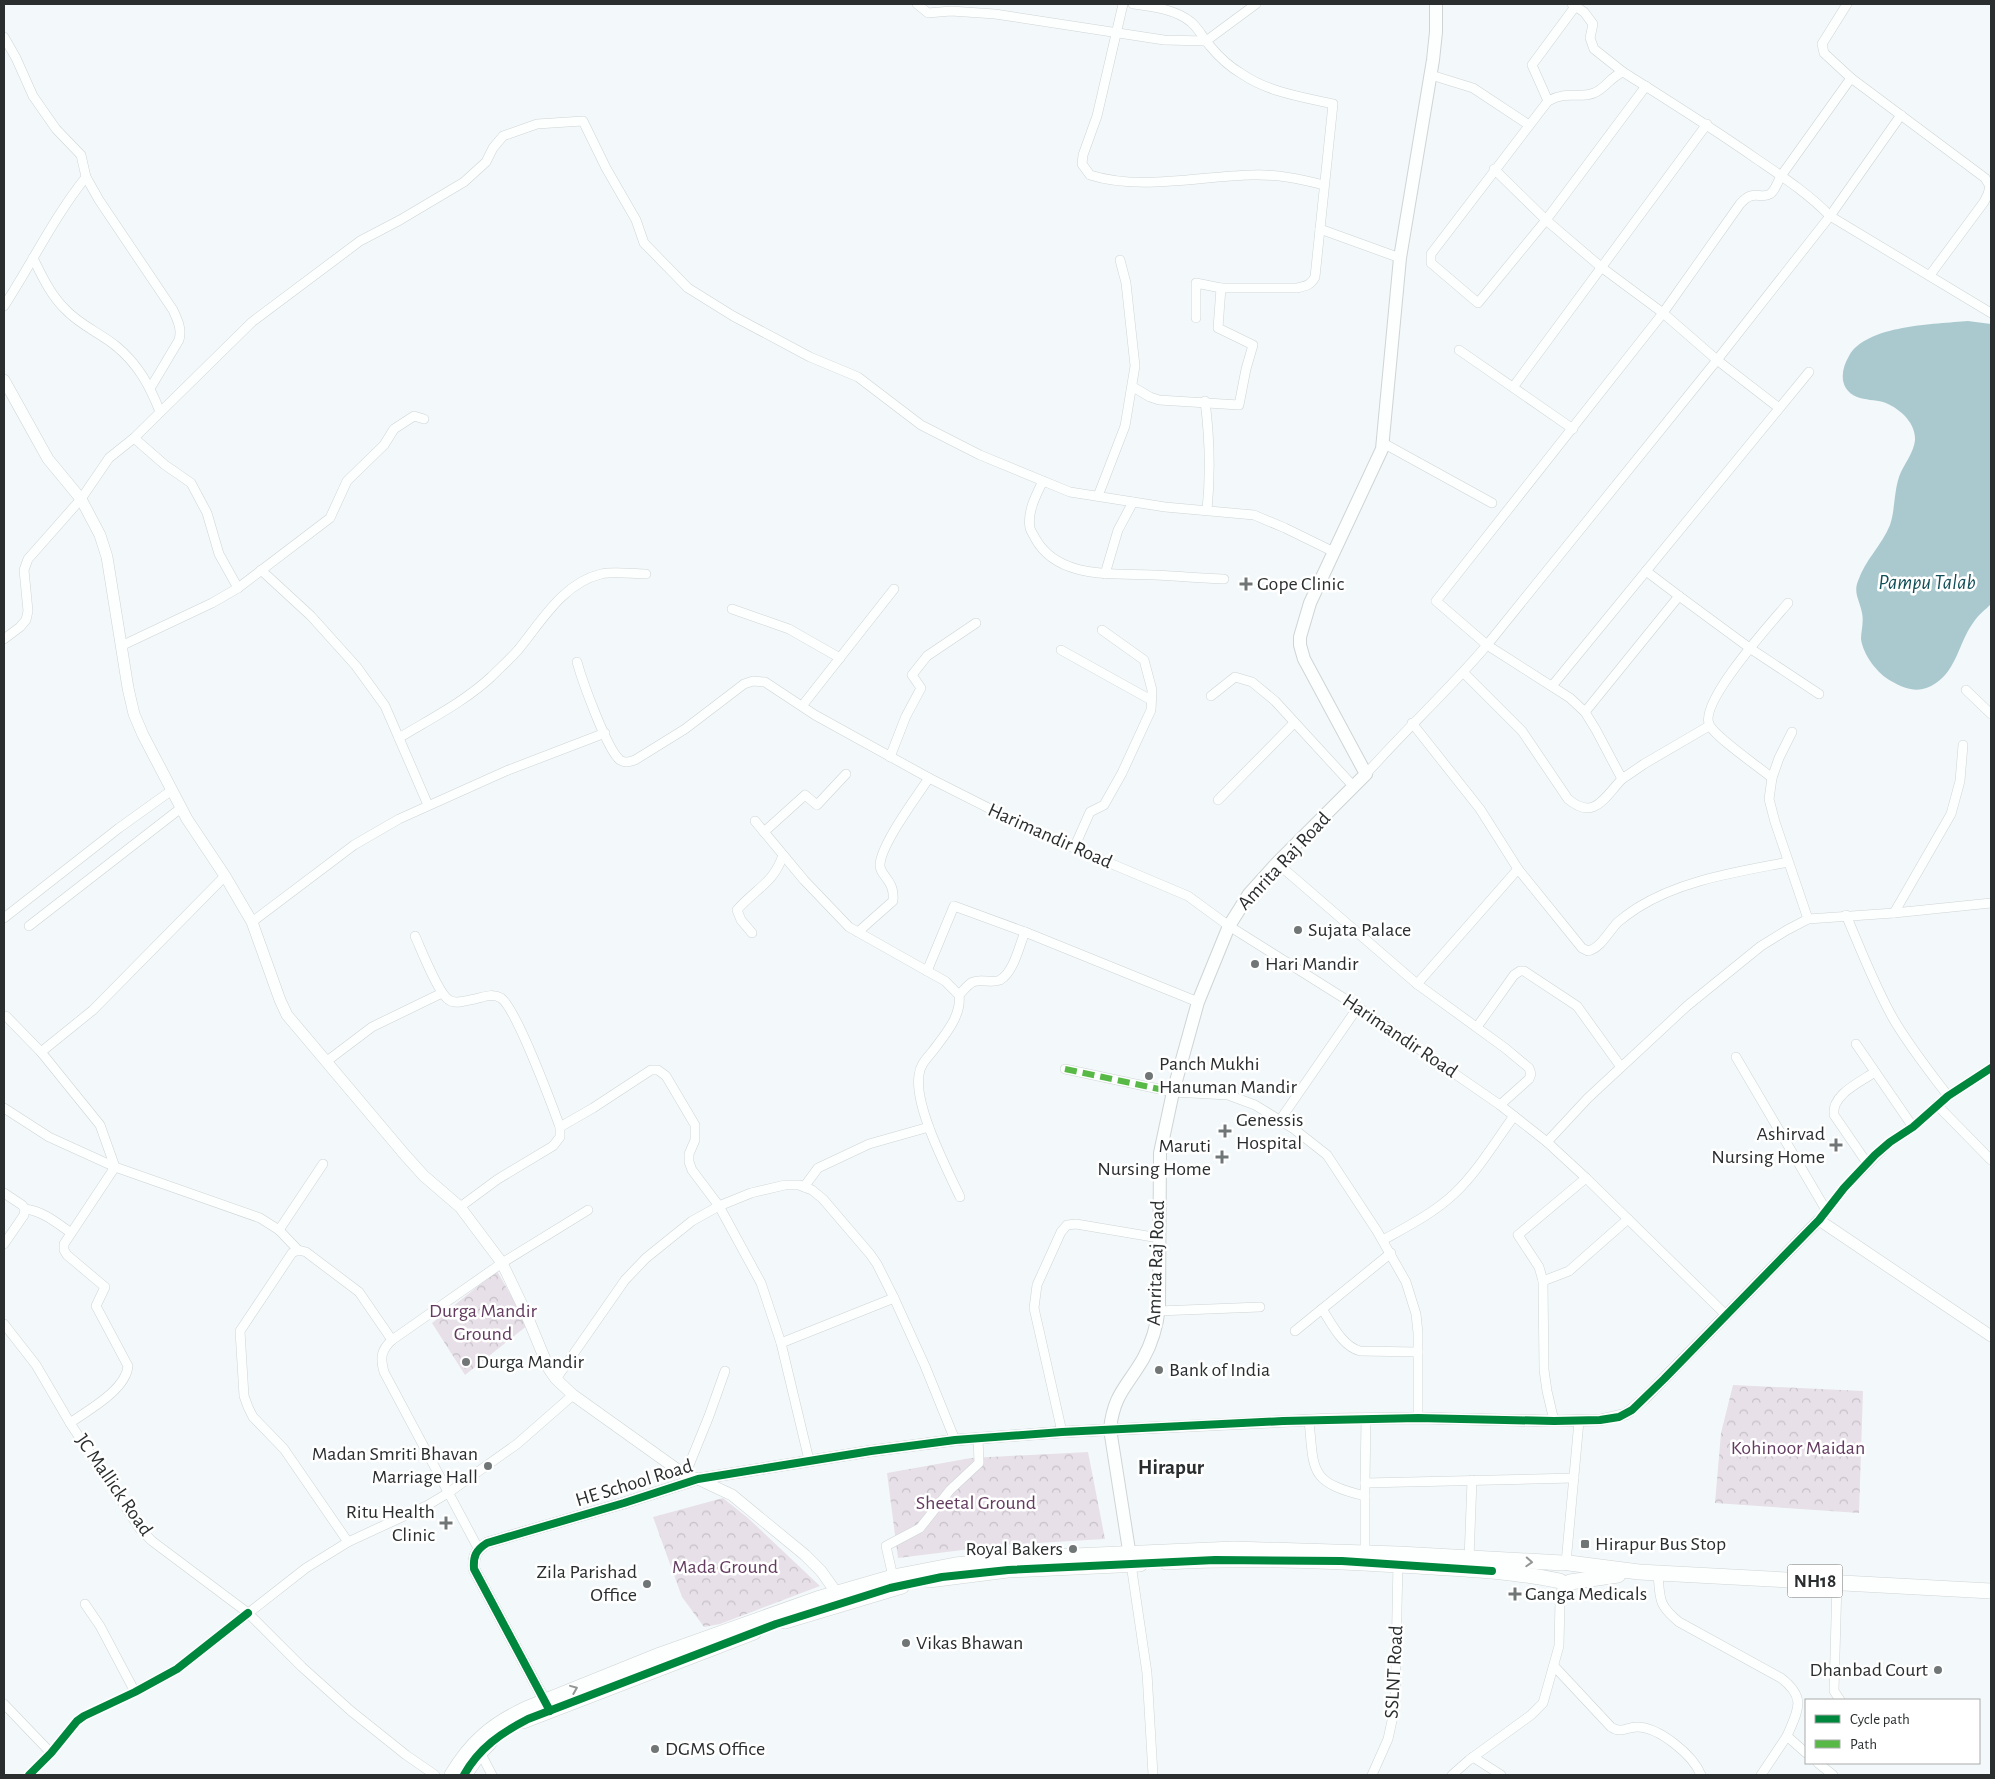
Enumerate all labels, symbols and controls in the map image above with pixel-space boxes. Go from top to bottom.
water label: Pampu Talab [1878,572,1976,594]
place label: Gope Clinic [1257,574,1344,594]
marker: Gope Clinic [1239,577,1253,591]
street label: Harimandir Road [985,800,1115,872]
street label: Amrita Raj Road [1234,808,1334,914]
place label: Sujata Palace [1308,920,1411,940]
marker: Sujata Palace [1292,924,1304,936]
place label: Hari Mandir [1265,954,1359,974]
marker: Hari Mandir [1249,958,1261,970]
street label: Harimandir Road [1339,990,1461,1082]
place label: Panch Mukhi Hanuman Mandir [1159,1054,1297,1097]
marker: Panch Mukhi Hanuman Mandir [1143,1070,1155,1082]
place label: Genessis Hospital [1236,1110,1303,1153]
marker: Genessis Hospital [1218,1124,1232,1138]
place label: Ashirvad Nursing Home [1711,1124,1825,1167]
place label: Maruti Nursing Home [1097,1136,1211,1179]
marker: Ashirvad Nursing Home [1829,1138,1843,1152]
marker: Maruti Nursing Home [1215,1150,1229,1164]
street label: Amrita Raj Road [1144,1200,1168,1326]
park label: Durga Mandir Ground [429,1301,538,1344]
place label: Durga Mandir [476,1352,585,1372]
marker: Durga Mandir [460,1356,472,1368]
place label: Bank of India [1169,1360,1270,1380]
marker: Bank of India [1153,1364,1165,1376]
street label: JC Mallick Road [72,1431,156,1539]
park label: Kohinoor Maidan [1731,1438,1865,1458]
place label: Madan Smriti Bhavan Marriage Hall [312,1444,478,1487]
street label: HE School Road [573,1456,695,1510]
district label: Hirapur [1138,1457,1205,1478]
marker: Madan Smriti Bhavan Marriage Hall [482,1460,494,1472]
park label: Sheetal Ground [916,1493,1036,1513]
place label: Ritu Health Clinic [346,1502,435,1545]
marker: Ritu Health Clinic [439,1516,453,1530]
place label: Hirapur Bus Stop [1595,1534,1726,1554]
marker: Hirapur Bus Stop [1579,1538,1591,1550]
place label: Royal Bakers [966,1539,1063,1559]
marker: Royal Bakers [1067,1543,1079,1555]
one-way arrow [1525,1556,1533,1567]
park label: Mada Ground [672,1557,778,1577]
place label: Zila Parishad Office [537,1562,637,1605]
road number: NH18 [1788,1564,1842,1598]
marker: Zila Parishad Office [641,1578,653,1590]
place label: Ganga Medicals [1525,1584,1647,1604]
marker: Ganga Medicals [1509,1588,1521,1600]
street label: SSLNT Road [1382,1625,1406,1719]
place label: Vikas Bhawan [916,1633,1023,1653]
marker: Vikas Bhawan [900,1637,912,1649]
place label: Dhanbad Court [1810,1660,1929,1680]
marker: Dhanbad Court [1932,1664,1944,1676]
one-way arrow [569,1685,578,1696]
legend [1805,1699,1980,1764]
text: Cycle path [1850,1712,1910,1727]
text: Path [1850,1737,1877,1752]
place label: DGMS Office [665,1739,765,1759]
marker: DGMS Office [649,1743,661,1755]

